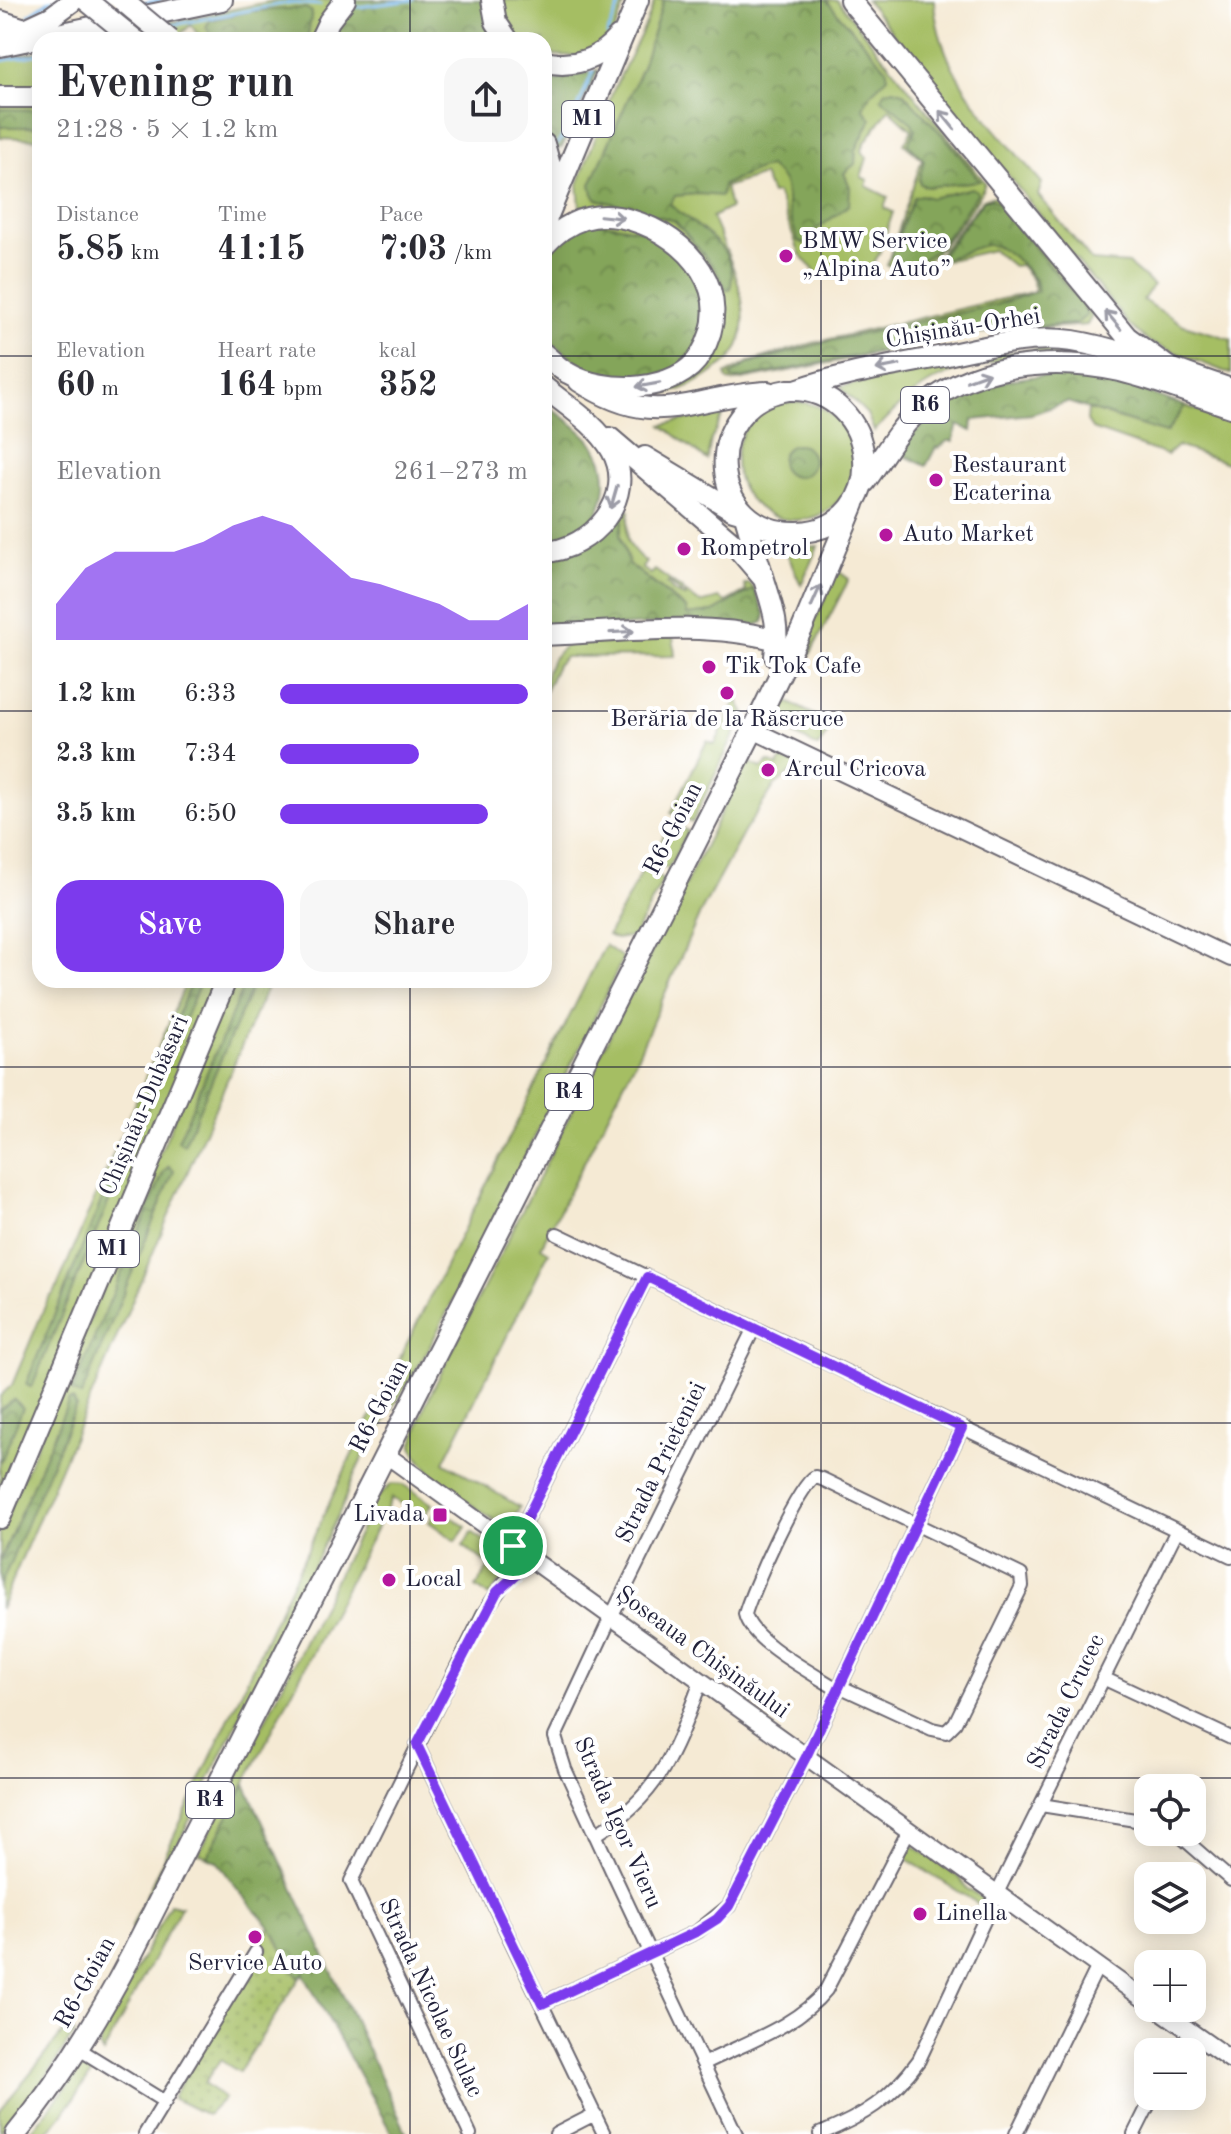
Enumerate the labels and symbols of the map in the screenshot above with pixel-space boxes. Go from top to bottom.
road number: M1 [562,101,614,137]
one-way arrow [938,110,956,130]
one-way arrow [598,210,625,225]
place label: BMW Service „Alpina Auto” [802,230,951,282]
marker: BMW Service „Alpina Auto” [777,247,795,265]
street label: Chișinău-Orhei [884,305,1042,353]
one-way arrow [1104,310,1122,331]
one-way arrow [875,361,901,376]
one-way arrow [965,368,990,383]
one-way arrow [635,378,661,393]
road number: R6 [901,387,949,423]
place label: Restaurant Ecaterina [952,454,1067,506]
marker: Restaurant Ecaterina [927,471,945,489]
one-way arrow [606,483,621,509]
place label: Auto Market [902,523,1034,547]
marker: Auto Market [877,526,895,544]
place label: Rompetrol [700,537,808,561]
marker: Rompetrol [675,540,693,558]
one-way arrow [810,584,825,608]
one-way arrow [608,624,635,639]
place label: Tik Tok Cafe [725,655,861,679]
marker: Tik Tok Cafe [700,658,718,676]
marker: Berăria de la Răscruce [718,684,736,702]
place label: Berăria de la Răscruce [610,708,844,732]
place label: Arcul Cricova [784,758,926,782]
marker: Arcul Cricova [759,761,777,779]
street label: R6-Goian [641,779,708,879]
street label: Chișinău-Dubăsari [96,1012,194,1200]
road number: R4 [545,1074,593,1110]
road number: M1 [87,1231,139,1267]
street label: R6-Goian [347,1357,414,1457]
street label: Strada Prieteniei [613,1379,711,1547]
place label: Livada [353,1503,424,1527]
marker: Livada [431,1506,449,1524]
pin [479,1512,547,1580]
place label: Local [405,1568,462,1592]
marker: Local [380,1571,398,1589]
street label: Șoseaua Chișinăului [611,1582,793,1724]
street label: Strada Crucec [1024,1631,1110,1773]
street label: Strada Igor Vieru [568,1734,666,1912]
road number: R4 [186,1782,234,1818]
street label: Strada Nicolae Sulac [373,1895,487,2101]
place label: Linella [936,1902,1008,1926]
marker: Linella [911,1905,929,1923]
marker: Service Auto [246,1928,264,1946]
street label: R6-Goian [51,1933,121,2033]
place label: Service Auto [188,1952,322,1976]

